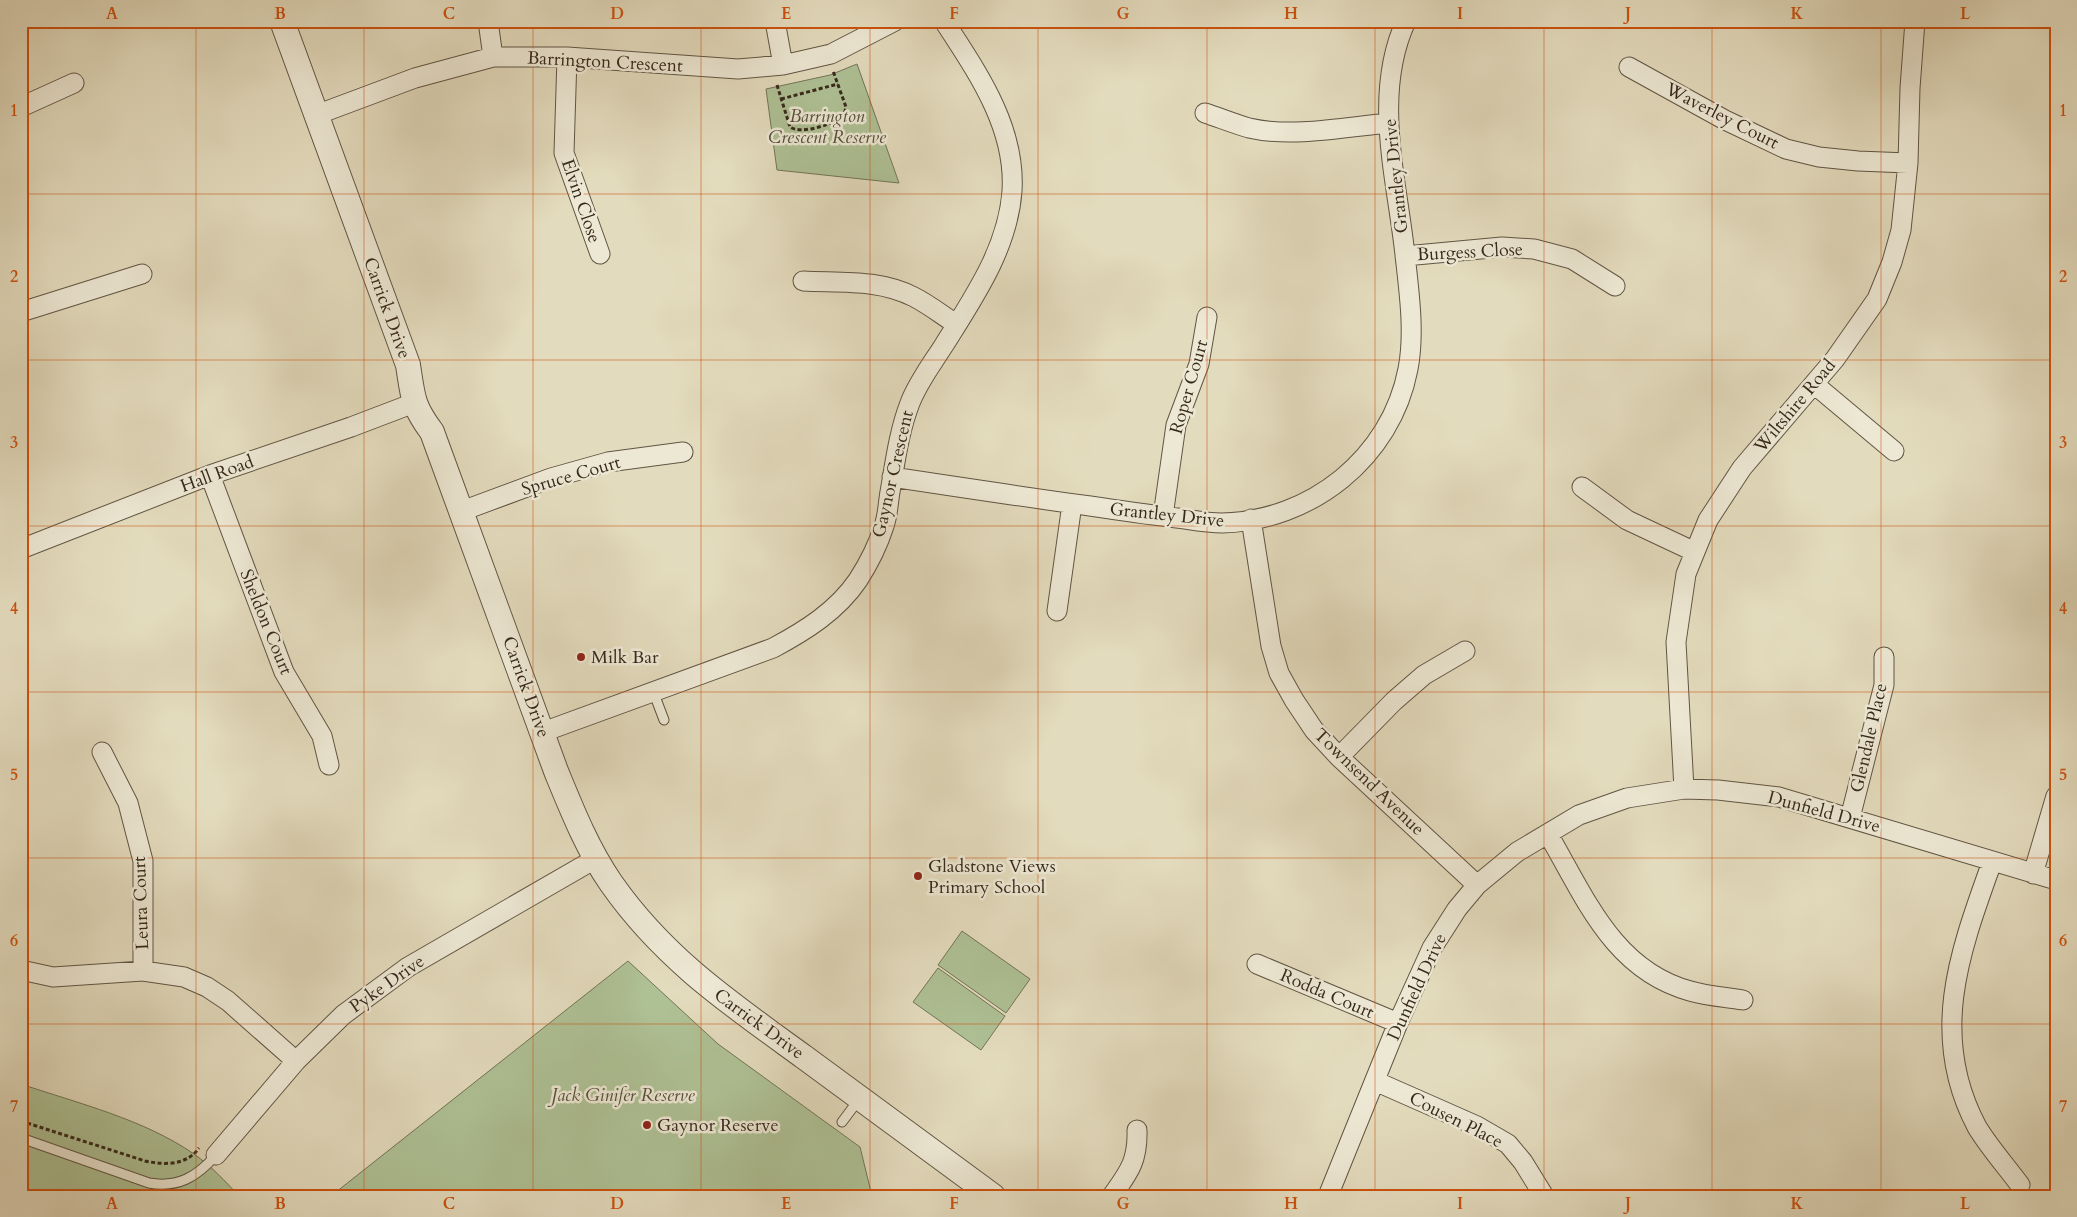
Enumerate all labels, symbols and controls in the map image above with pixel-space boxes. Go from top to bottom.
text: A [106,3,118,25]
text: B [274,3,286,25]
text: C [443,3,455,25]
text: D [610,3,624,25]
text: E [781,3,791,25]
text: F [949,3,959,25]
text: G [1116,3,1130,25]
text: H [1284,3,1298,25]
text: I [1457,3,1463,25]
text: J [1623,3,1631,25]
text: K [1791,3,1804,25]
text: L [1960,3,1971,25]
street label: Barrington Crescent [527,45,684,79]
street label: Waverley Court [1660,76,1783,155]
text: 1 [10,100,18,122]
text: 1 [2059,100,2067,122]
park label: Barrington Crescent Reserve [768,104,887,150]
street label: Grantley Drive [1378,117,1414,235]
street label: Elvin Close [555,156,607,246]
street label: Burgess Close [1416,237,1524,267]
street label: Carrick Drive [357,254,417,362]
text: 2 [10,266,18,288]
text: 2 [2059,266,2067,288]
street label: Roper Court [1164,337,1214,437]
street label: Wiltshire Road [1748,353,1842,459]
street label: Gaynor Crescent [866,408,920,540]
text: 3 [10,432,18,454]
text: 3 [2059,432,2067,454]
street label: Hall Road [177,449,258,499]
street label: Spruce Court [519,450,624,502]
street label: Grantley Drive [1108,497,1226,533]
street label: Sheldon Court [233,566,299,679]
text: 4 [10,598,18,620]
text: 4 [2059,598,2067,620]
street label: Carrick Drive [496,633,556,741]
place label: Milk Bar [591,645,659,670]
marker: Milk Bar [575,651,587,663]
street label: Glendale Place [1844,681,1894,795]
street label: Townsend Avenue [1308,723,1430,841]
text: 5 [10,764,18,786]
text: 5 [2059,764,2067,786]
street label: Dunfield Drive [1765,785,1883,839]
place label: Gladstone Views Primary School [928,854,1056,900]
street label: Leura Court [127,855,155,950]
marker: Gladstone Views Primary School [912,870,924,882]
street label: Dunfield Drive [1381,929,1453,1045]
text: 6 [10,930,18,952]
text: 6 [2059,930,2067,952]
street label: Pyke Drive [344,949,430,1019]
street label: Rodda Court [1276,963,1378,1025]
street label: Carrick Drive [709,983,809,1065]
park label: Jack Ginifer Reserve [547,1083,696,1108]
street label: Cousen Place [1405,1086,1507,1154]
text: 7 [10,1096,18,1118]
text: 7 [2059,1096,2067,1118]
place label: Gaynor Reserve [657,1113,779,1138]
marker: Gaynor Reserve [641,1119,653,1131]
text: A [106,1193,118,1215]
text: B [274,1193,286,1215]
text: C [443,1193,455,1215]
text: D [610,1193,624,1215]
text: E [781,1193,791,1215]
text: F [949,1193,959,1215]
text: G [1116,1193,1130,1215]
text: H [1284,1193,1298,1215]
text: I [1457,1193,1463,1215]
text: J [1623,1193,1631,1215]
text: K [1791,1193,1804,1215]
text: L [1960,1193,1971,1215]

